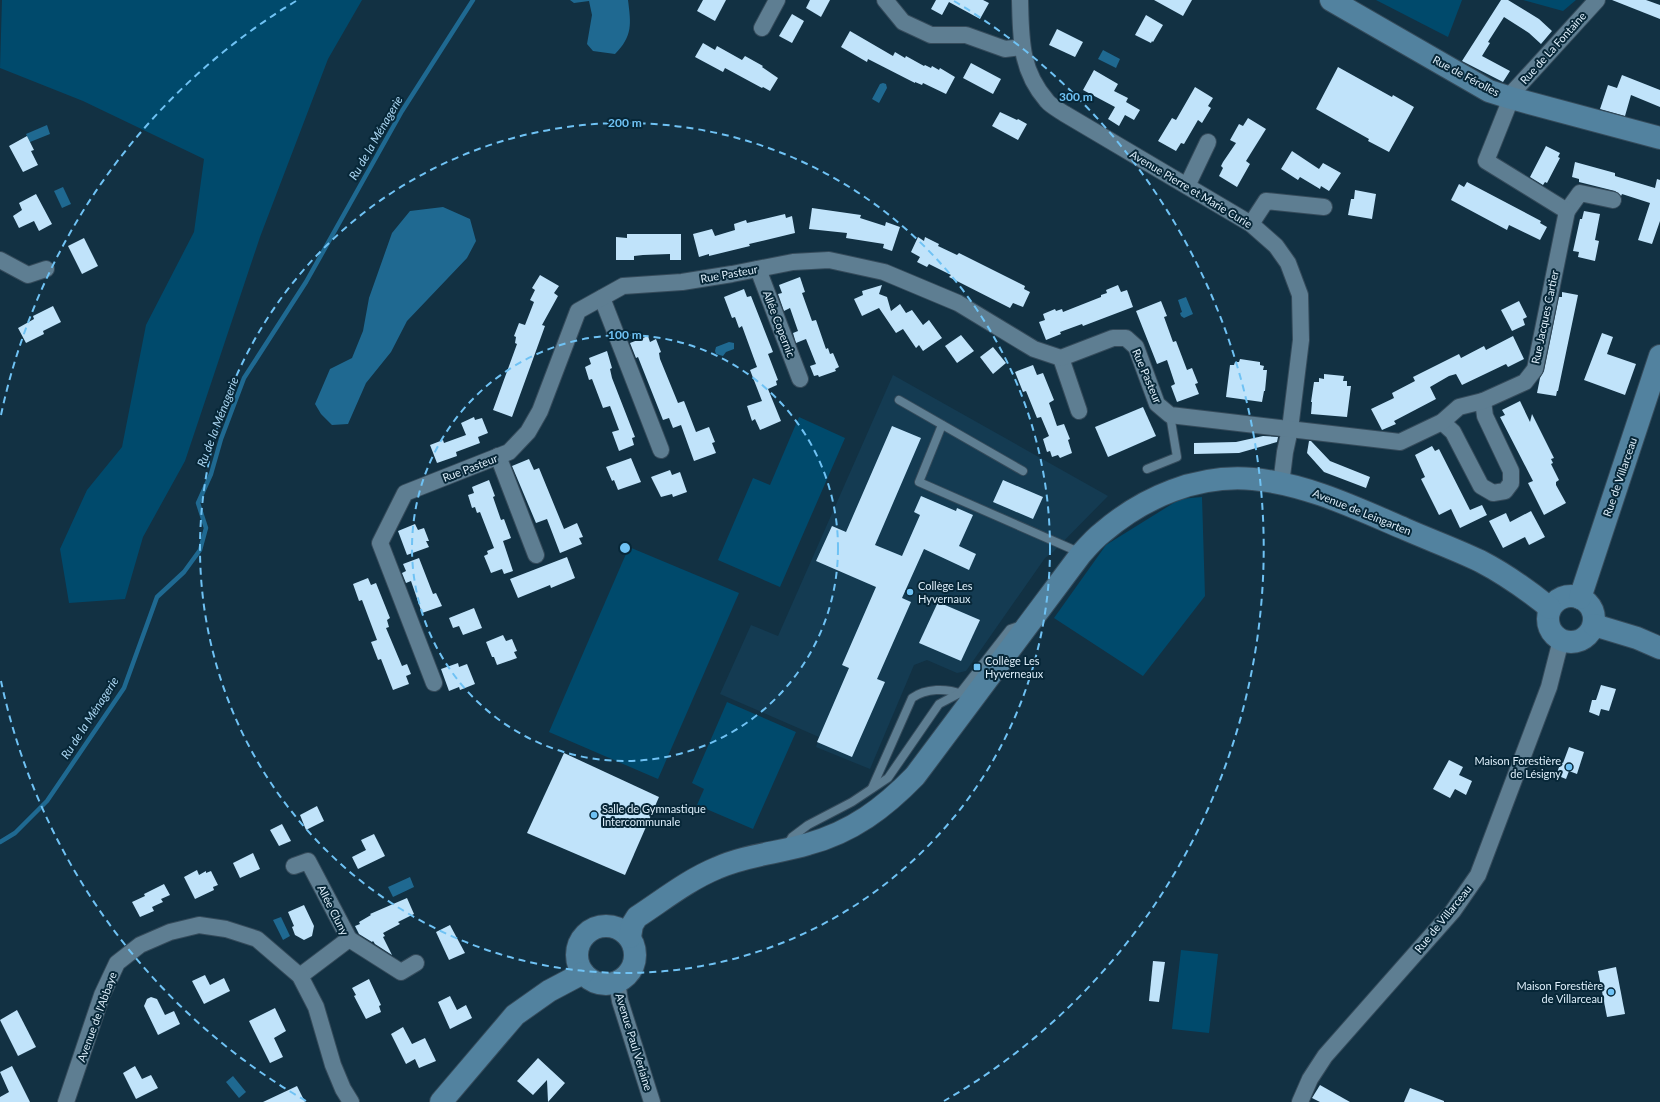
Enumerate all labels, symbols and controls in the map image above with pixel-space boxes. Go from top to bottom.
street label: Rue de La Fontaine [1517,9,1588,86]
street label: Rue de Férolles [1431,53,1502,99]
text: 300 m [1059,89,1093,104]
water label: Ru de la Ménagerie [345,93,406,183]
text: 200 m [608,115,642,130]
street label: Avenue Pierre et Marie Curie [1128,147,1255,230]
street label: Rue Pasteur [699,262,759,285]
street label: Rue Jacques Cartier [1528,269,1561,365]
street label: Allée Copernic [761,289,798,359]
text: 100 m [608,327,642,342]
street label: Rue Pasteur [1130,347,1165,405]
water label: Ru de la Ménagerie [194,375,242,469]
street label: Rue de Villarceau [1600,436,1639,518]
street label: Rue Pasteur [440,451,499,484]
street label: Avenue de Leingarten [1311,486,1413,537]
centre of rings [618,541,632,555]
place label: Collège Les Hyvernaux [918,579,973,605]
marker: Collège Les Hyvernaux [905,587,915,597]
place label: Collège Les Hyverneaux [985,654,1044,680]
marker: Collège Les Hyverneaux [972,662,982,672]
water label: Ru de la Ménagerie [57,674,122,762]
place label: Maison Forestière de Lésigny [1474,754,1561,780]
marker: Maison Forestière de Lésigny [1564,762,1574,772]
place label: Salle de Gymnastique Intercommunale [602,802,706,828]
marker: Salle de Gymnastique Intercommunale [589,810,599,820]
street label: Allée Cluny [315,882,352,937]
street label: Rue de Villarceau [1411,882,1474,955]
street label: Avenue de l'Abbaye [74,970,119,1064]
place label: Maison Forestière de Villarceau [1516,979,1603,1005]
marker: Maison Forestière de Villarceau [1606,987,1616,997]
street label: Avenue Paul Verlaine [613,991,656,1092]

